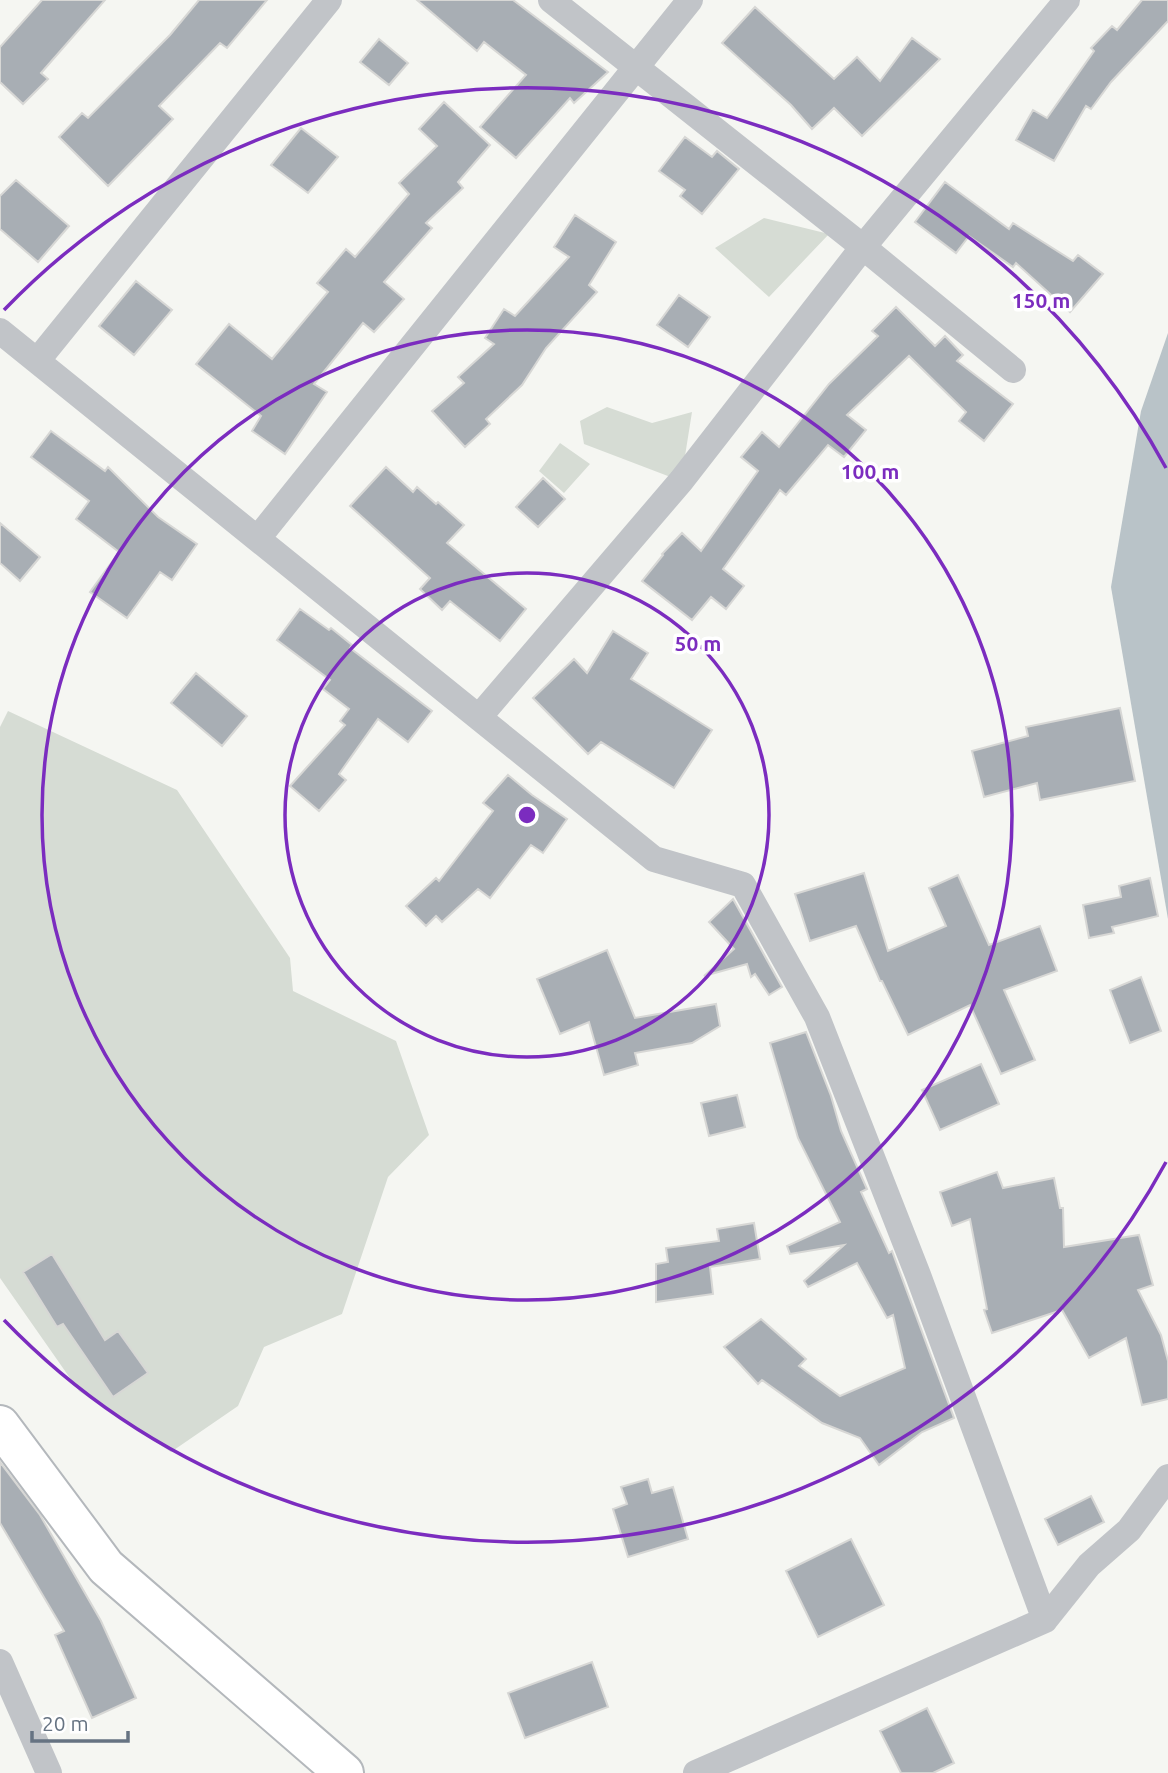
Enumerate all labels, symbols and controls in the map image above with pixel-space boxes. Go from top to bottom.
text: 150 m [1012,288,1070,312]
text: 100 m [841,459,899,483]
text: 50 m [675,631,721,655]
centre of rings [515,803,539,827]
scale bar [32,1700,128,1744]
text: 20 m [42,1711,89,1735]

